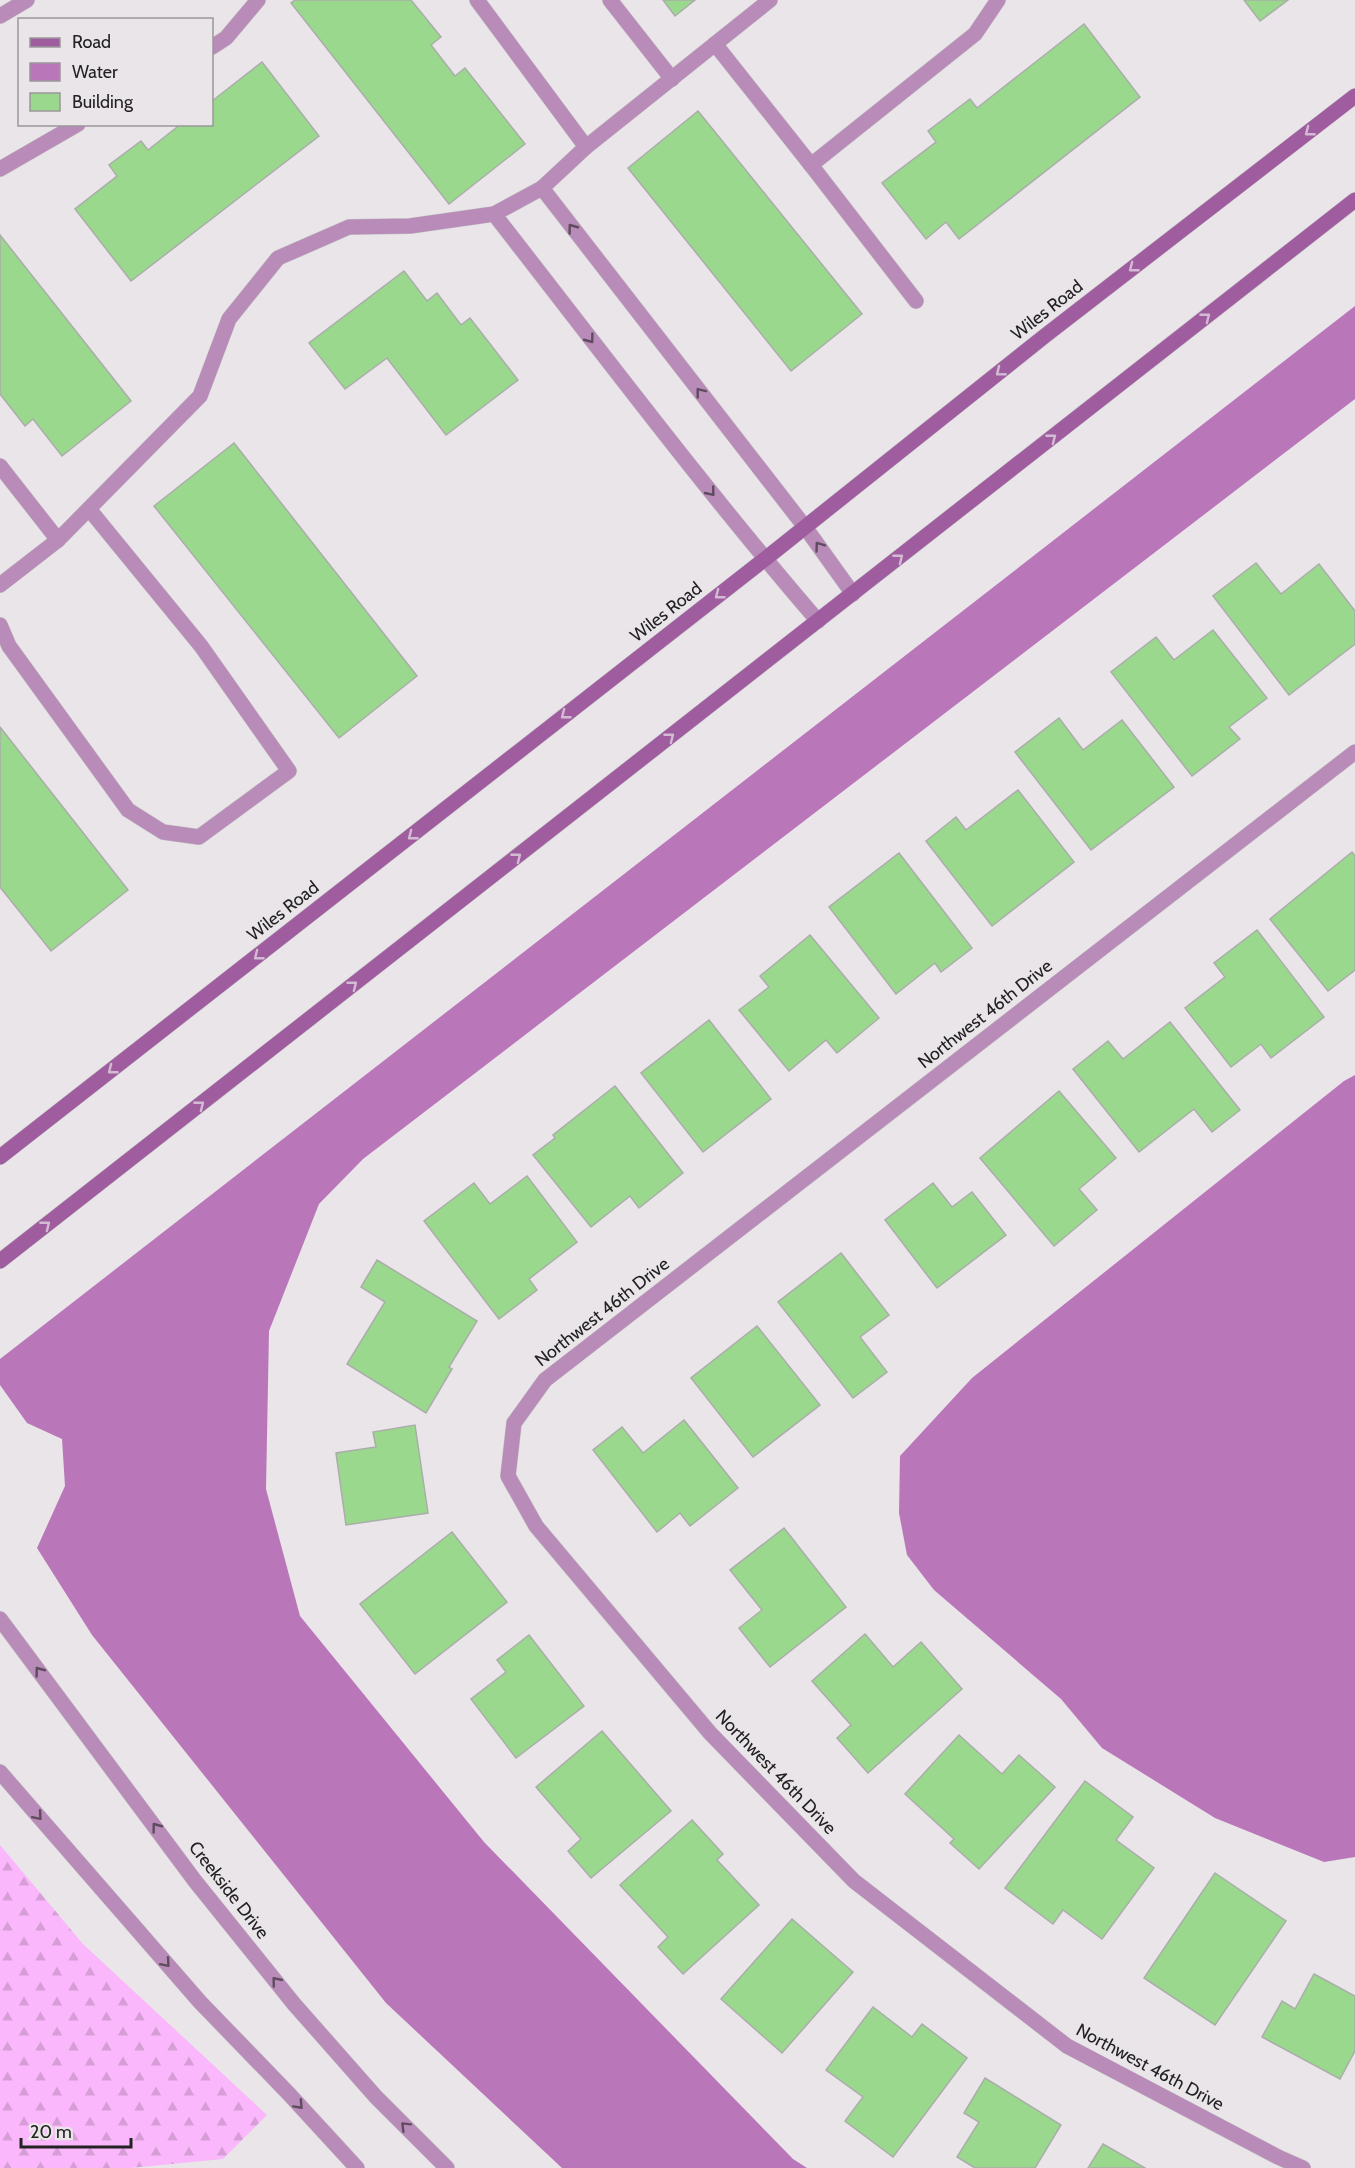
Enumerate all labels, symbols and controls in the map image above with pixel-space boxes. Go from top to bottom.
legend [18,18,213,126]
text: Road [72,31,111,53]
text: Water [72,61,118,83]
text: Building [72,91,134,113]
one-way arrow [1305,124,1316,135]
one-way arrow [568,223,579,234]
one-way arrow [1129,261,1140,272]
street label: Wiles Road [1007,275,1087,345]
one-way arrow [1199,314,1210,325]
one-way arrow [583,332,594,343]
one-way arrow [996,364,1007,375]
one-way arrow [696,388,707,399]
one-way arrow [1046,434,1057,445]
one-way arrow [704,485,715,496]
one-way arrow [815,542,826,553]
one-way arrow [892,554,903,565]
street label: Wiles Road [626,577,706,647]
one-way arrow [714,588,725,599]
one-way arrow [561,708,572,719]
one-way arrow [663,734,674,745]
one-way arrow [407,828,418,839]
one-way arrow [510,854,521,865]
street label: Wiles Road [243,876,323,946]
one-way arrow [254,948,265,959]
street label: Northwest 46th Drive [913,955,1057,1073]
one-way arrow [347,981,358,992]
one-way arrow [107,1063,118,1074]
one-way arrow [193,1101,204,1112]
one-way arrow [39,1221,50,1232]
street label: Northwest 46th Drive [530,1253,674,1371]
one-way arrow [35,1667,46,1678]
street label: Northwest 46th Drive [711,1705,841,1839]
one-way arrow [31,1809,42,1820]
one-way arrow [152,1823,163,1834]
street label: Creekside Drive [184,1837,274,1943]
one-way arrow [159,1956,170,1967]
one-way arrow [272,1977,283,1988]
street label: Northwest 46th Drive [1072,2019,1228,2115]
one-way arrow [292,2098,303,2109]
scale bar [21,2111,130,2149]
text: 20 m [30,2121,72,2143]
one-way arrow [402,2123,413,2134]

